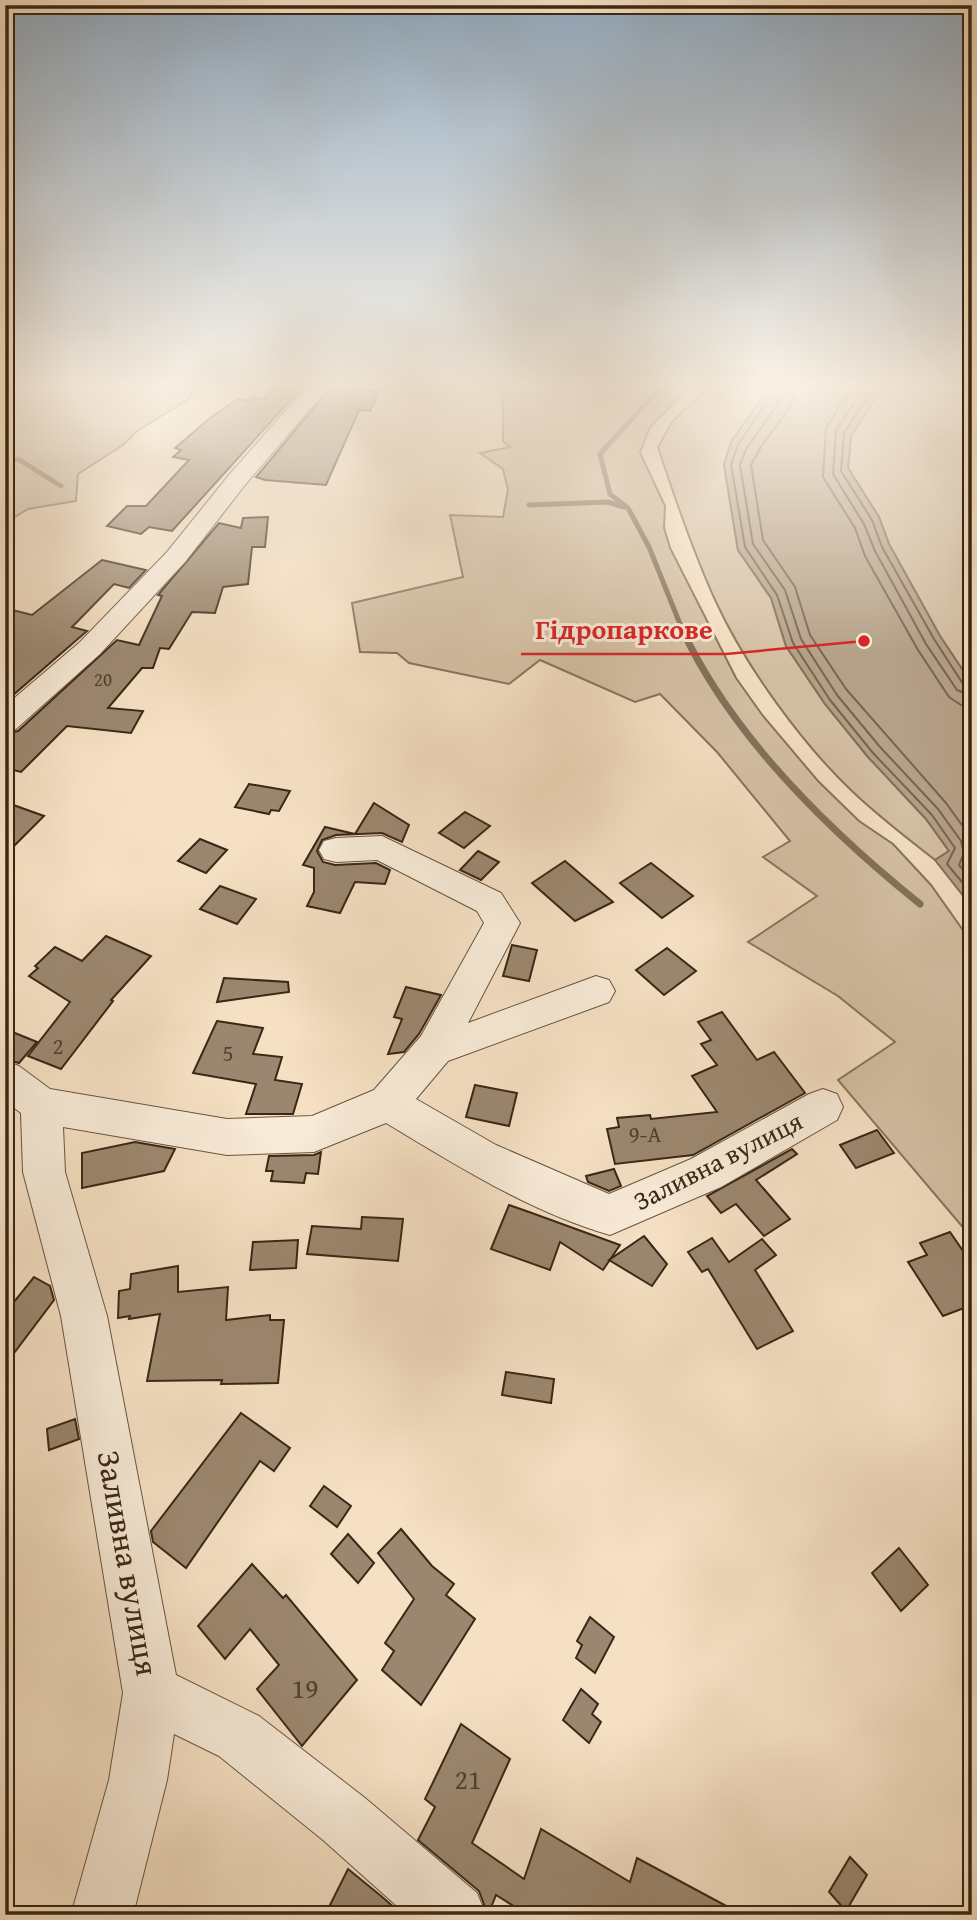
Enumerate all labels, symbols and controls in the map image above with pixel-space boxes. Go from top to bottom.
callout: Гідропаркове [521,605,726,654]
text: Гідропаркове [535,608,713,649]
house number: 20 [94,665,112,693]
house number: 2 [52,1029,64,1062]
house number: 5 [222,1036,234,1069]
street label: Заливна вулиця [626,1101,809,1220]
house number: 9-А [629,1117,662,1150]
street label: Заливна вулиця [86,1447,171,1679]
house number: 19 [292,1667,318,1708]
house number: 21 [455,1758,481,1799]

